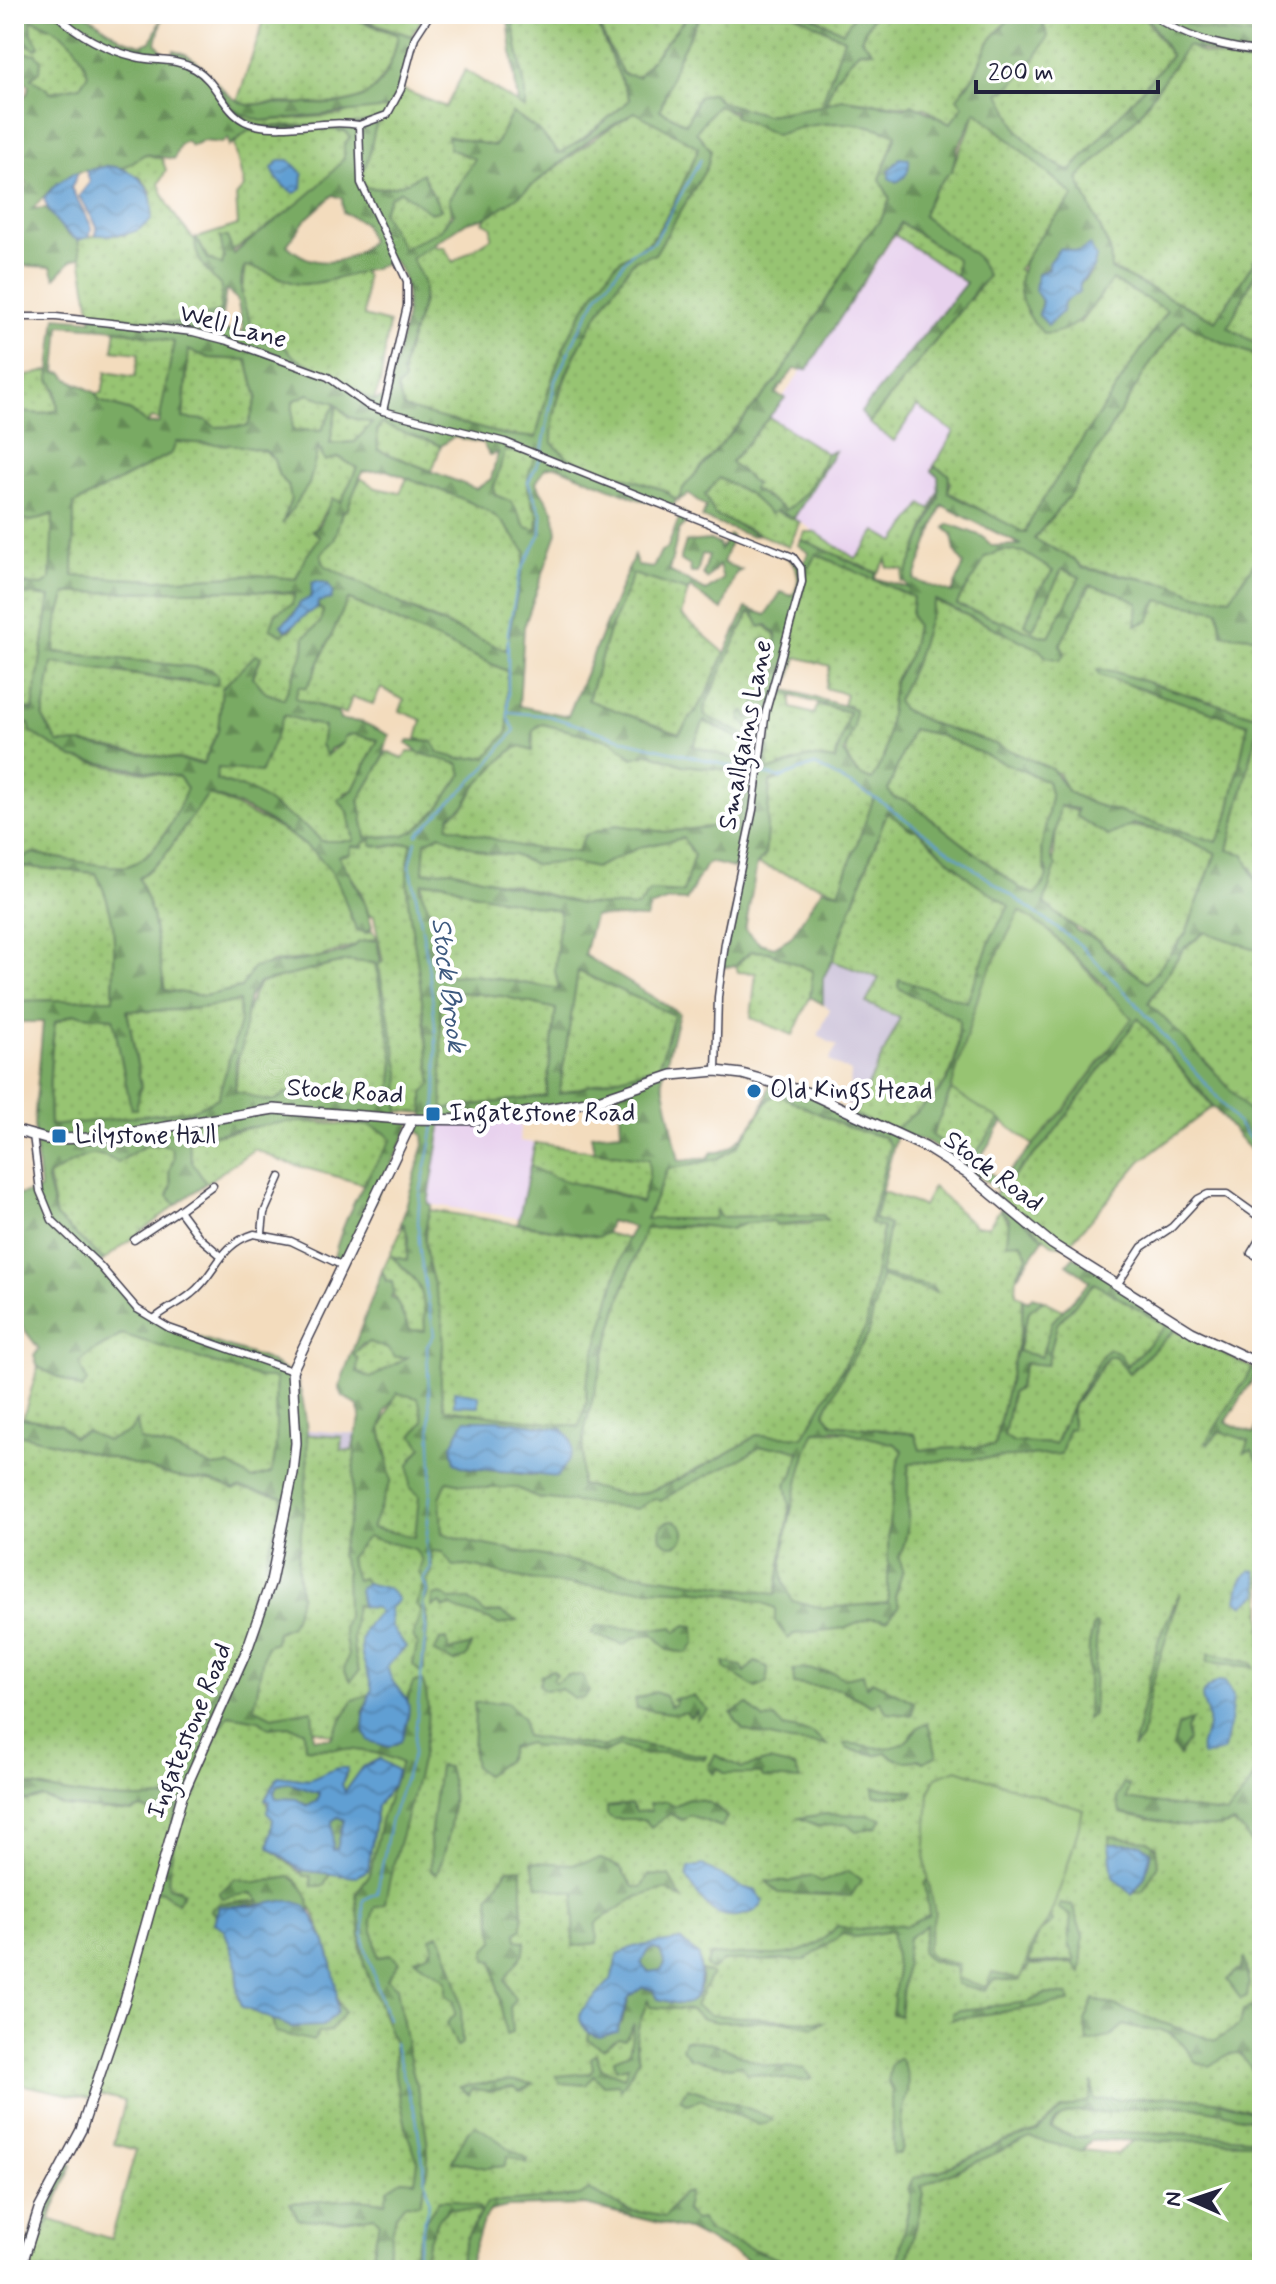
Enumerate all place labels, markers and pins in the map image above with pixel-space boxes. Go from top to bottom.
place label: Old Kings Head [770,1074,933,1111]
marker: Old Kings Head [745,1082,763,1100]
place label: Ingatestone Road [449,1097,635,1134]
marker: Ingatestone Road [424,1105,442,1123]
place label: Lilystone Hall [75,1119,217,1153]
marker: Lilystone Hall [50,1127,68,1145]

